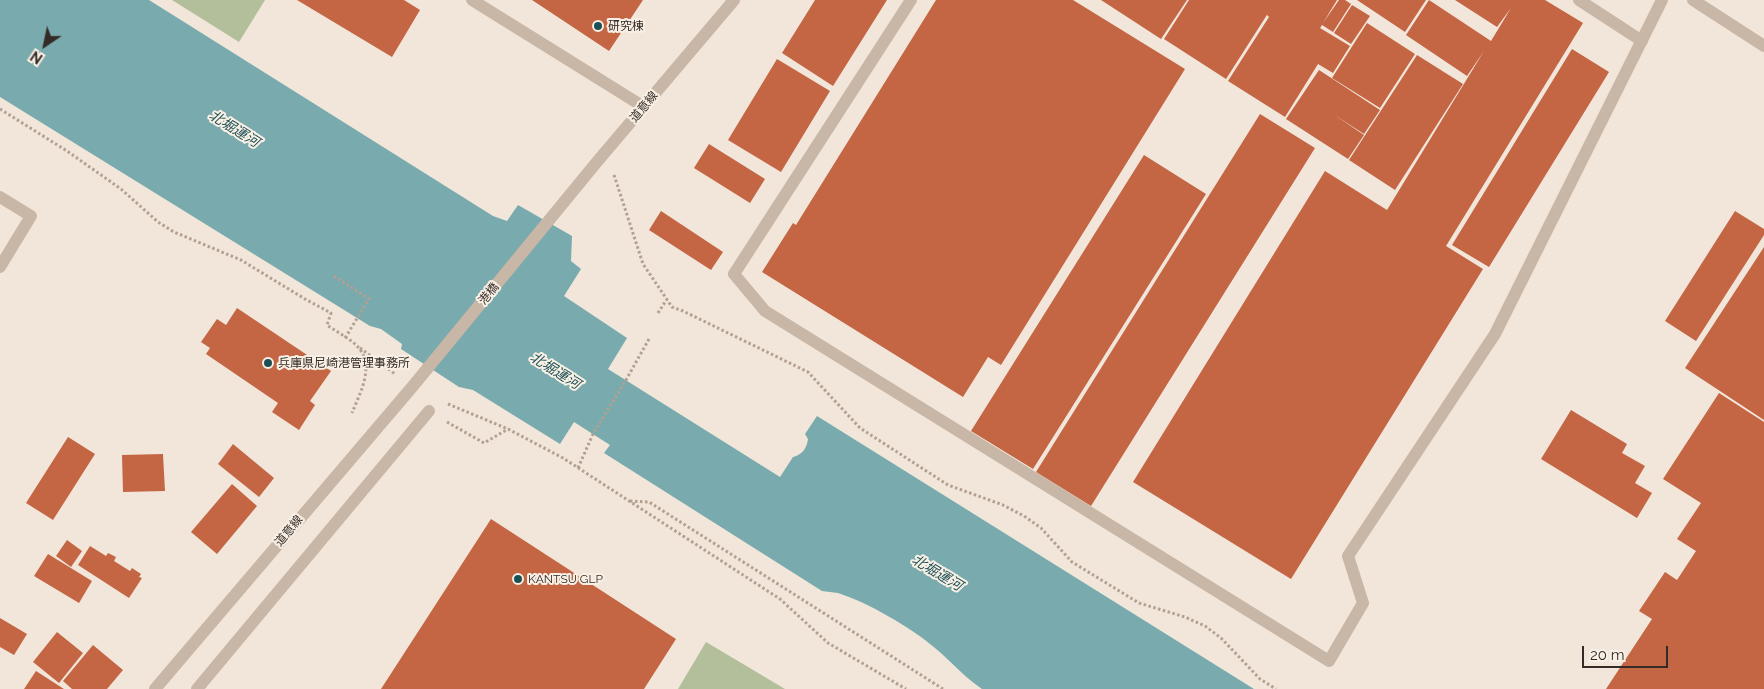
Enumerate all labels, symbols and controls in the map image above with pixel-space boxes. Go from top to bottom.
place label: 研究棟 [608,19,644,33]
north arrow [20,20,70,70]
marker: 研究棟 [592,20,604,32]
text: N [28,48,46,67]
street label: 道意線 [627,89,661,125]
water label: 北堀運河 [206,107,262,151]
street label: 港橋 [476,280,502,308]
water label: 北堀運河 [527,349,583,393]
place label: 兵庫県尼崎港管理事務所 [278,356,410,370]
marker: 兵庫県尼崎港管理事務所 [262,357,274,369]
street label: 道意線 [272,513,306,549]
water label: 北堀運河 [909,551,965,595]
place label: KANTSU GLP [528,572,603,586]
marker: KANTSU GLP [512,573,524,585]
scale bar [1584,636,1670,668]
text: 20 m [1590,646,1625,664]

